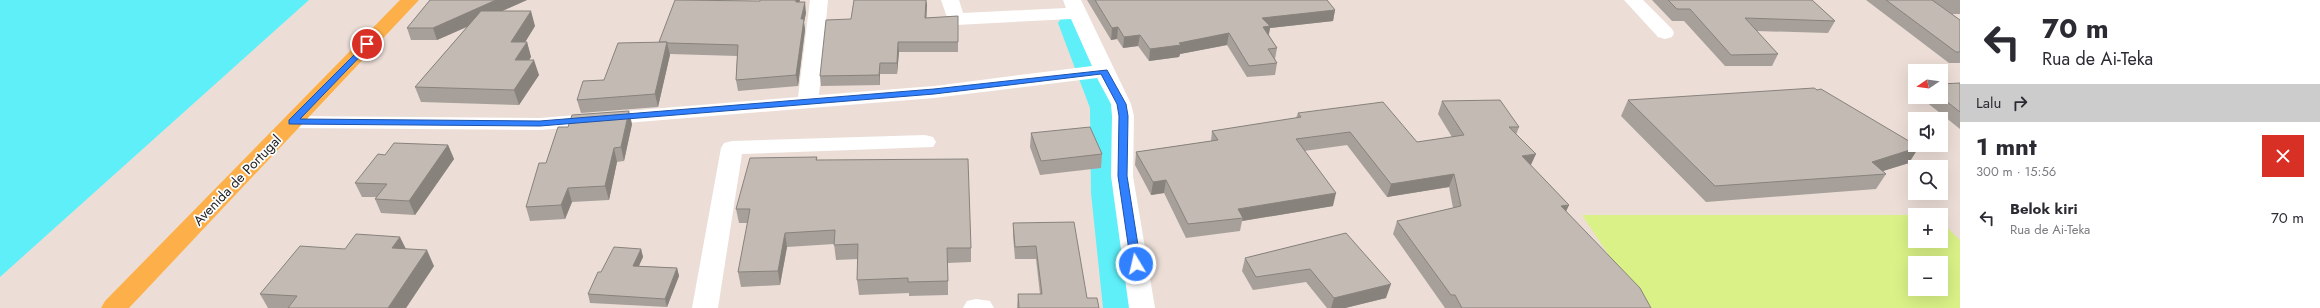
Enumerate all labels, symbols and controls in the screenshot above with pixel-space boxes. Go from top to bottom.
text: 70 m [2042,8,2109,49]
icon: left [1976,16,2028,68]
pin [350,27,384,61]
icon: arrive [356,33,378,55]
text: Rua de Ai-Teka [2042,46,2153,72]
north arrow [1908,64,1948,104]
map controls [1908,64,1948,296]
text: Lalu [1976,92,2001,114]
icon: right [2009,92,2031,114]
button: sound [1908,112,1948,152]
text: 1 mnt [1976,129,2037,164]
street label: Avenida de Portugal [188,130,286,230]
button: close [2262,135,2304,177]
button: search [1908,160,1948,200]
text: 300 m · 15:56 [1976,162,2056,181]
text: Belok kiri [2010,198,2078,220]
icon: left [1976,207,1998,229]
text: 70 m [2271,207,2304,229]
button: + [1908,208,1948,248]
text: Rua de Ai-Teka [2010,220,2090,239]
position arrow [1115,243,1157,285]
button: − [1908,256,1948,296]

